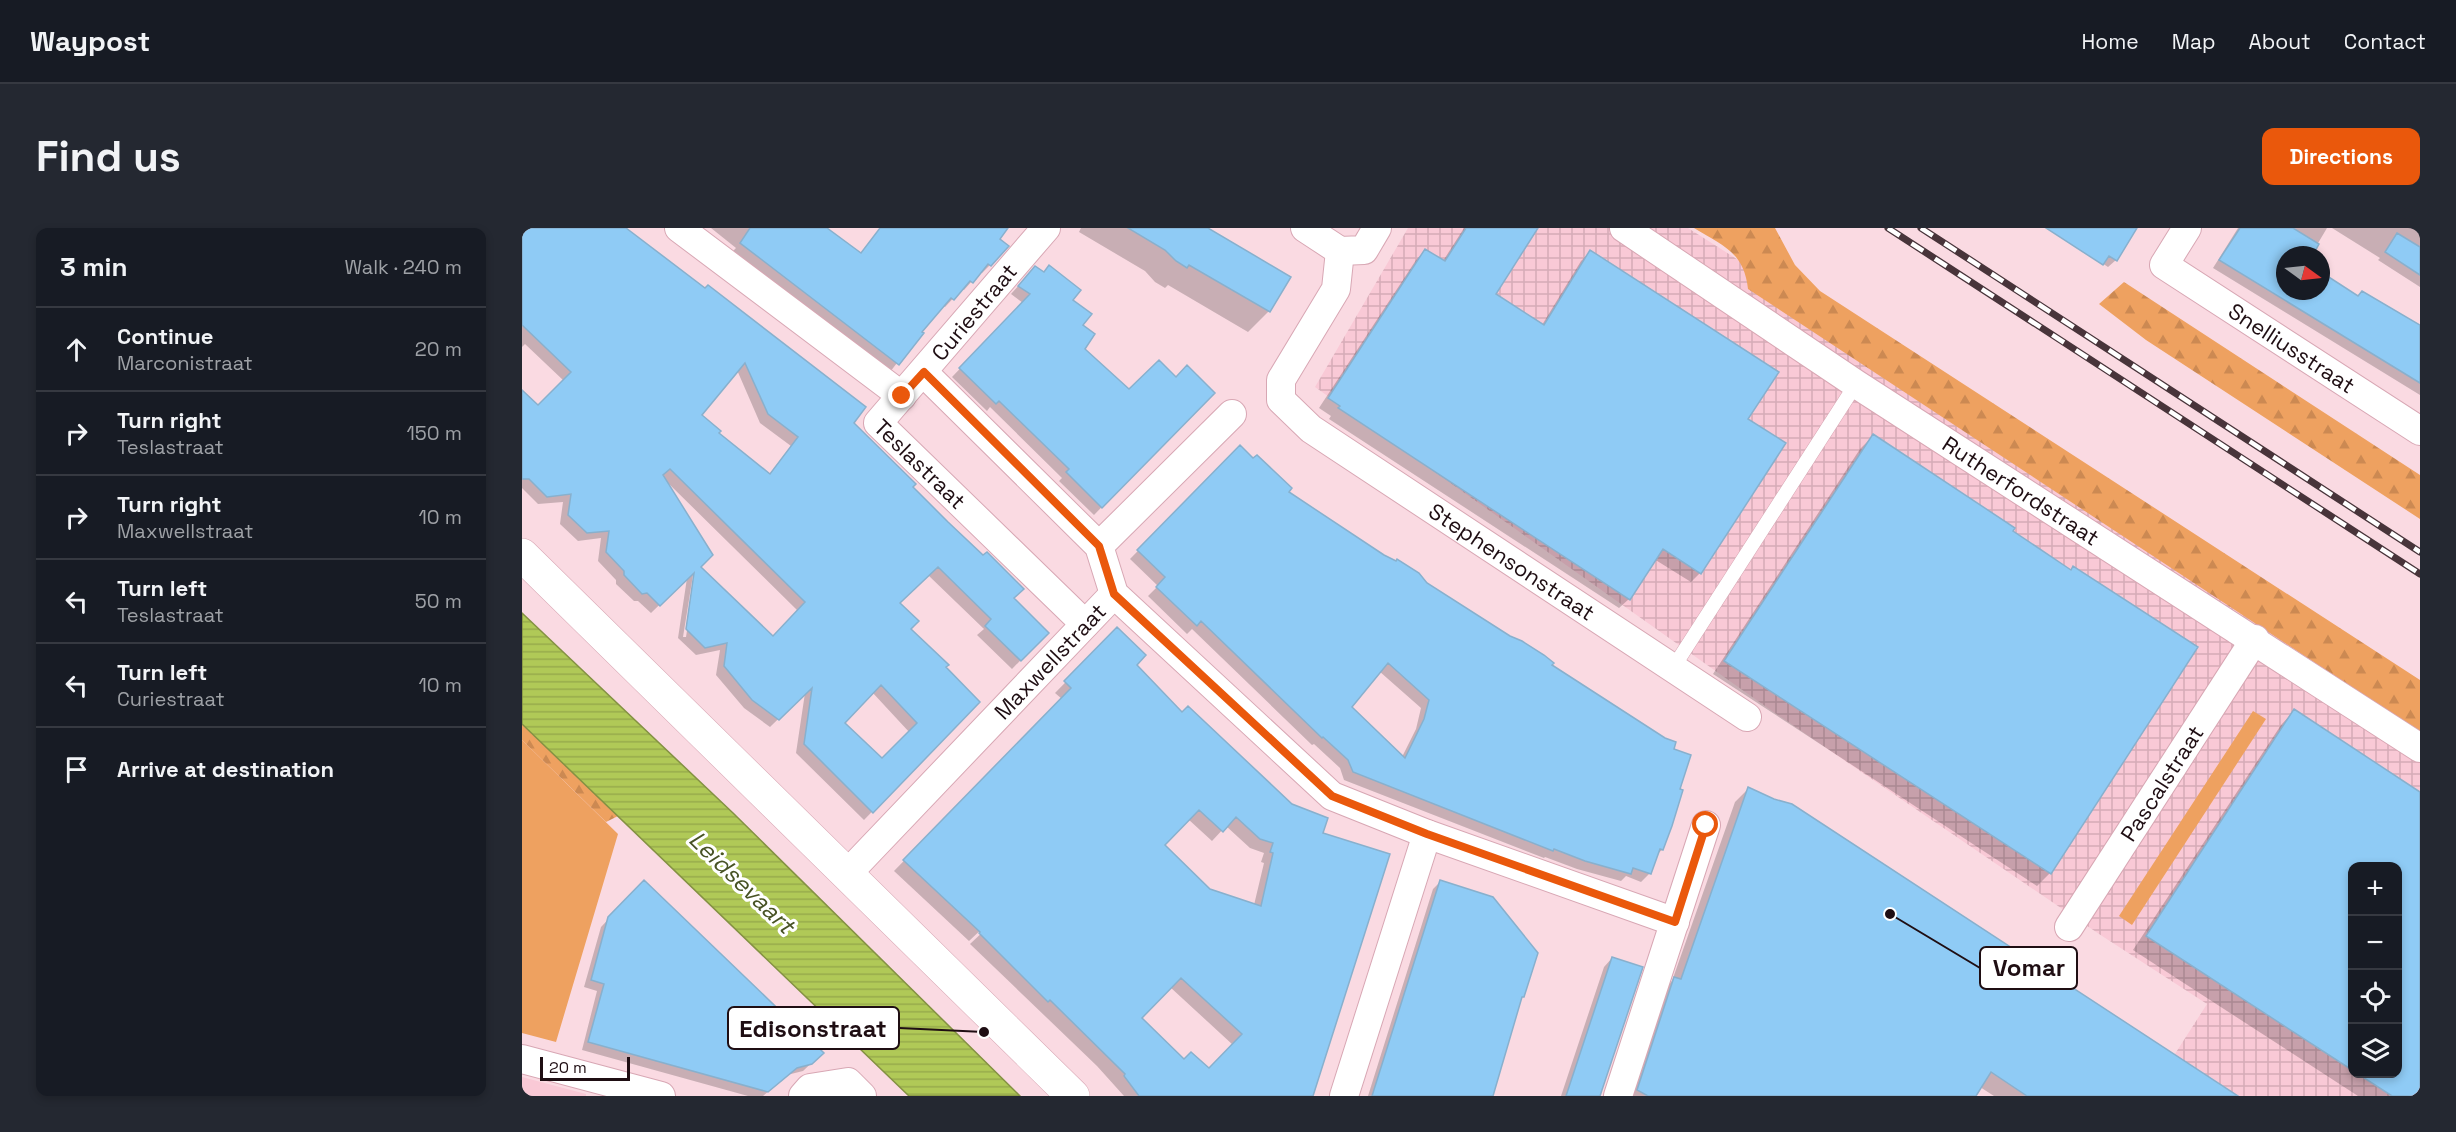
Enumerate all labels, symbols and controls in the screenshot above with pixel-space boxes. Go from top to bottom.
text: Waypost [30,23,150,59]
text: Home [2081,28,2139,55]
text: Map [2172,28,2216,55]
text: About [2249,28,2311,55]
text: Contact [2344,28,2426,55]
button: Directions [2262,128,2420,185]
text: Find us [36,130,181,183]
north arrow [2276,246,2330,300]
text: 3 min [60,250,128,284]
text: Walk · 240 m [344,254,462,280]
street label: Curiestraat [925,258,1023,366]
street label: Snelliusstraat [2223,297,2361,399]
text: Continue [117,322,213,350]
icon: ahead [60,333,93,366]
text: 20 m [415,336,462,362]
text: Marconistraat [117,350,253,376]
route end [888,382,914,408]
text: Turn right [117,406,222,434]
street label: Teslastraat [868,413,972,515]
icon: right [60,417,93,450]
text: 150 m [407,420,462,446]
street label: Rutherfordstraat [1937,430,2105,551]
text: Teslastraat [117,434,224,460]
text: Turn right [117,490,222,518]
street label: Stephensonstraat [1424,497,1600,627]
icon: right [60,501,93,534]
text: 10 m [418,504,462,530]
text: Maxwellstraat [117,518,253,544]
text: Turn left [117,574,207,602]
icon: left [60,585,93,618]
text: 50 m [415,588,462,614]
street label: Maxwellstraat [988,597,1112,725]
text: Teslastraat [117,602,224,628]
text: Turn left [117,658,207,686]
icon: left [60,669,93,702]
text: 10 m [418,672,462,698]
text: Curiestraat [117,686,225,712]
street label: Pascalstraat [2114,720,2209,847]
icon: arrive [60,753,93,786]
text: Arrive at destination [117,755,334,783]
route start [1692,811,1718,837]
water label: Leidsevaart [683,824,803,941]
map controls [2348,862,2402,1078]
button: + [2348,862,2402,916]
button: − [2348,916,2402,970]
callout: Vomar [1980,947,2077,989]
text: Vomar [1993,952,2065,983]
button: locate [2348,970,2402,1024]
callout: Edisonstraat [728,1007,899,1049]
text: Edisonstraat [739,1013,887,1044]
button: layers [2348,1024,2402,1078]
scale bar [540,1054,630,1082]
text: 20 m [549,1057,587,1078]

